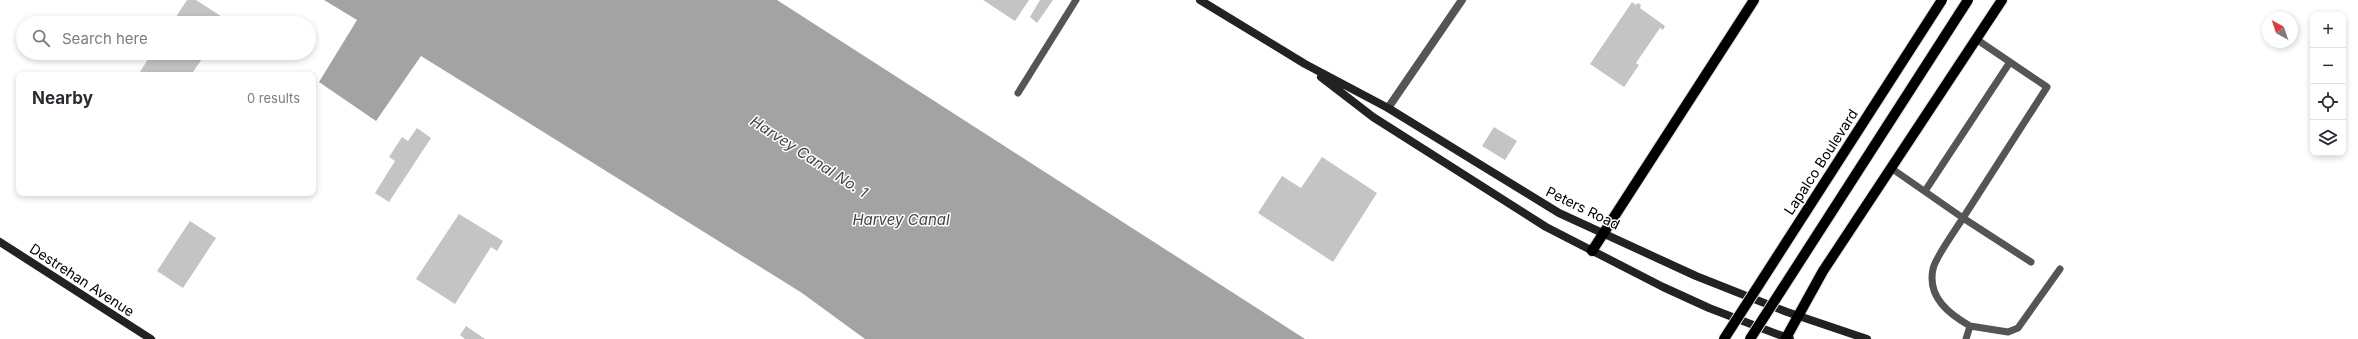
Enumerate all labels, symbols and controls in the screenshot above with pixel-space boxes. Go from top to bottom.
north arrow [2262,12,2298,48]
map controls [2310,12,2346,156]
button: + [2310,12,2346,48]
search box [16,16,316,60]
icon: search [30,27,52,49]
text: Search here [62,29,148,48]
button: − [2310,48,2346,84]
button: locate [2310,84,2346,120]
text: Nearby [32,88,93,108]
text: 0 results [247,90,300,106]
street label: Lapalco Boulevard [1780,106,1861,218]
water label: Harvey Canal No. 1 [747,111,872,202]
button: layers [2310,120,2346,156]
street label: Peters Road [1544,182,1623,233]
water label: Harvey Canal [852,210,950,229]
street label: Destrehan Avenue [27,240,138,320]

